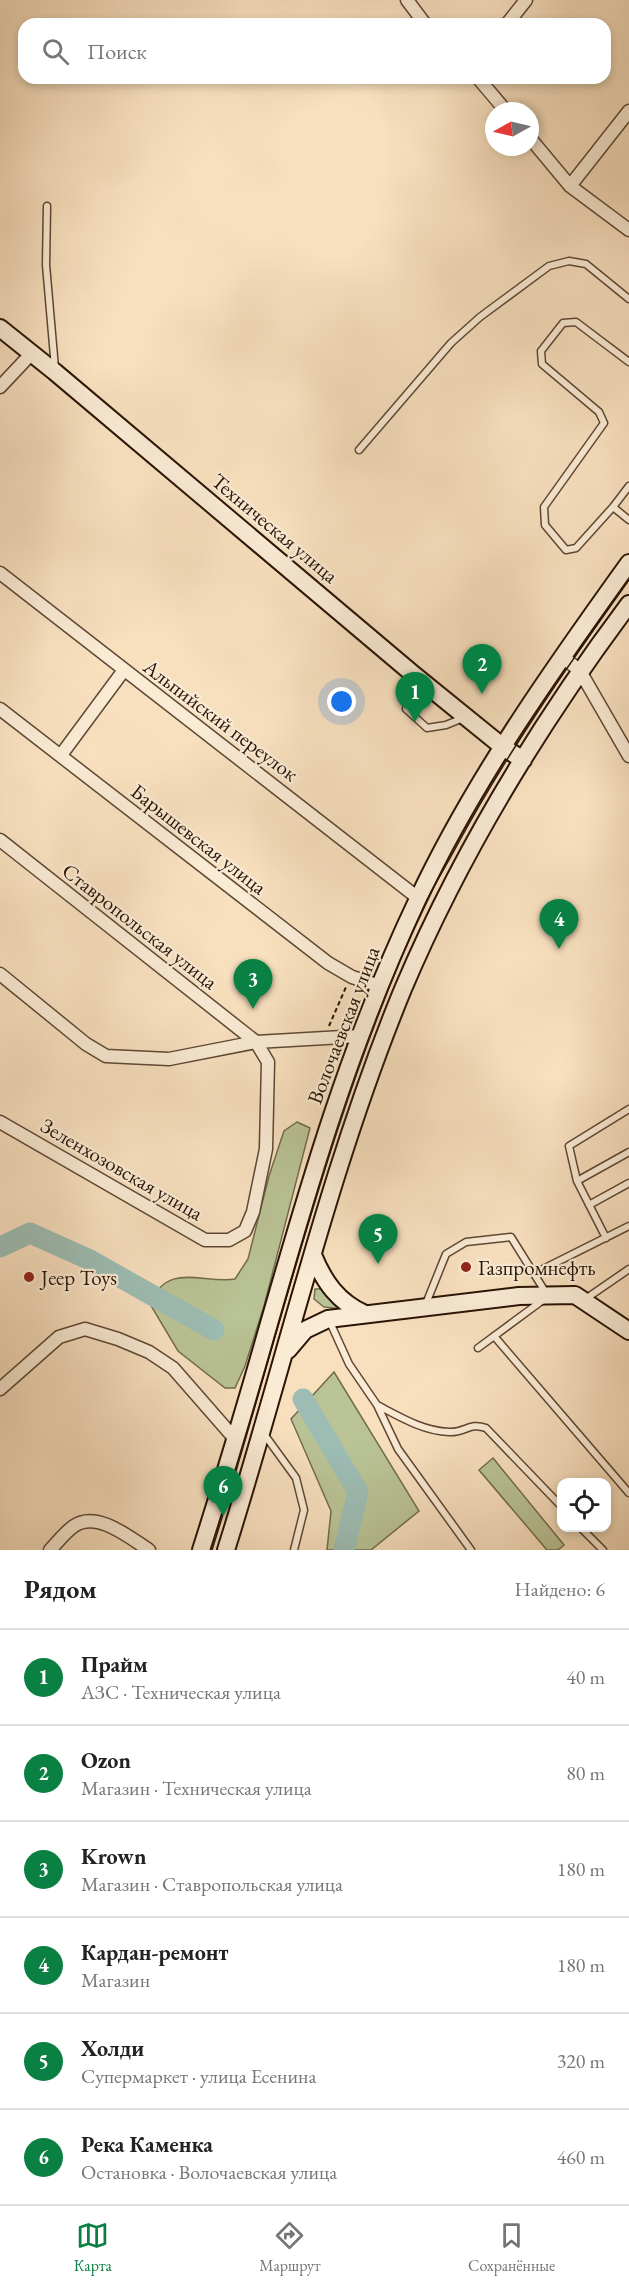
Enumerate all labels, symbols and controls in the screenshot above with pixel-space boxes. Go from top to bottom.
search box [18,18,611,84]
icon: search [39,35,72,68]
text: Поиск [87,37,147,66]
north arrow [485,102,539,156]
street label: Техническая улица [206,467,344,589]
pin: 2 [462,644,502,694]
street label: Альпийский переулок [137,652,304,787]
pin: 1 [396,672,434,722]
your location [327,687,356,716]
street label: Барышевская улица [126,778,273,901]
street label: Ставропольская улица [57,857,224,996]
pin: 4 [540,900,578,949]
street label: Волочаевская улица [301,942,386,1108]
pin: 3 [234,960,272,1009]
street label: Зеленхозовская улица [36,1112,209,1227]
pin: 5 [358,1214,398,1264]
place label: Газпромнефть [478,1254,596,1281]
marker: Газпромнефть [459,1260,473,1274]
place label: Jeep Toys [39,1264,117,1291]
marker: Jeep Toys [22,1270,36,1284]
pin: 6 [204,1466,242,1516]
map controls [557,1478,611,1532]
button: locate [557,1478,611,1532]
text: Рядом [24,1572,97,1606]
text: Найдено: 6 [514,1576,605,1602]
text: Прайм [81,1650,148,1679]
text: 1 [38,1664,49,1690]
text: 40 m [566,1664,605,1690]
text: АЗС · Техническая улица [81,1679,281,1705]
text: Ozon [81,1746,131,1775]
text: 2 [38,1760,49,1786]
text: 80 m [566,1760,605,1786]
text: Магазин · Техническая улица [81,1775,312,1801]
text: Krown [81,1842,146,1871]
text: 3 [38,1856,49,1882]
text: 180 m [557,1856,605,1882]
text: Магазин · Ставропольская улица [81,1871,343,1897]
text: Кардан-ремонт [81,1938,228,1967]
text: 4 [38,1952,49,1978]
text: 180 m [557,1952,605,1978]
text: Магазин [81,1967,150,1993]
text: Холди [81,2034,144,2063]
text: 5 [38,2048,49,2074]
text: 320 m [557,2048,605,2074]
text: Супермаркет · улица Есенина [81,2063,316,2089]
text: Река Каменка [81,2130,213,2159]
text: 6 [38,2144,49,2170]
text: 460 m [557,2144,605,2170]
text: Остановка · Волочаевская улица [81,2159,337,2185]
tab: Карта [74,2219,112,2276]
tab: Маршрут [259,2219,321,2276]
tab: Сохранённые [468,2219,555,2276]

